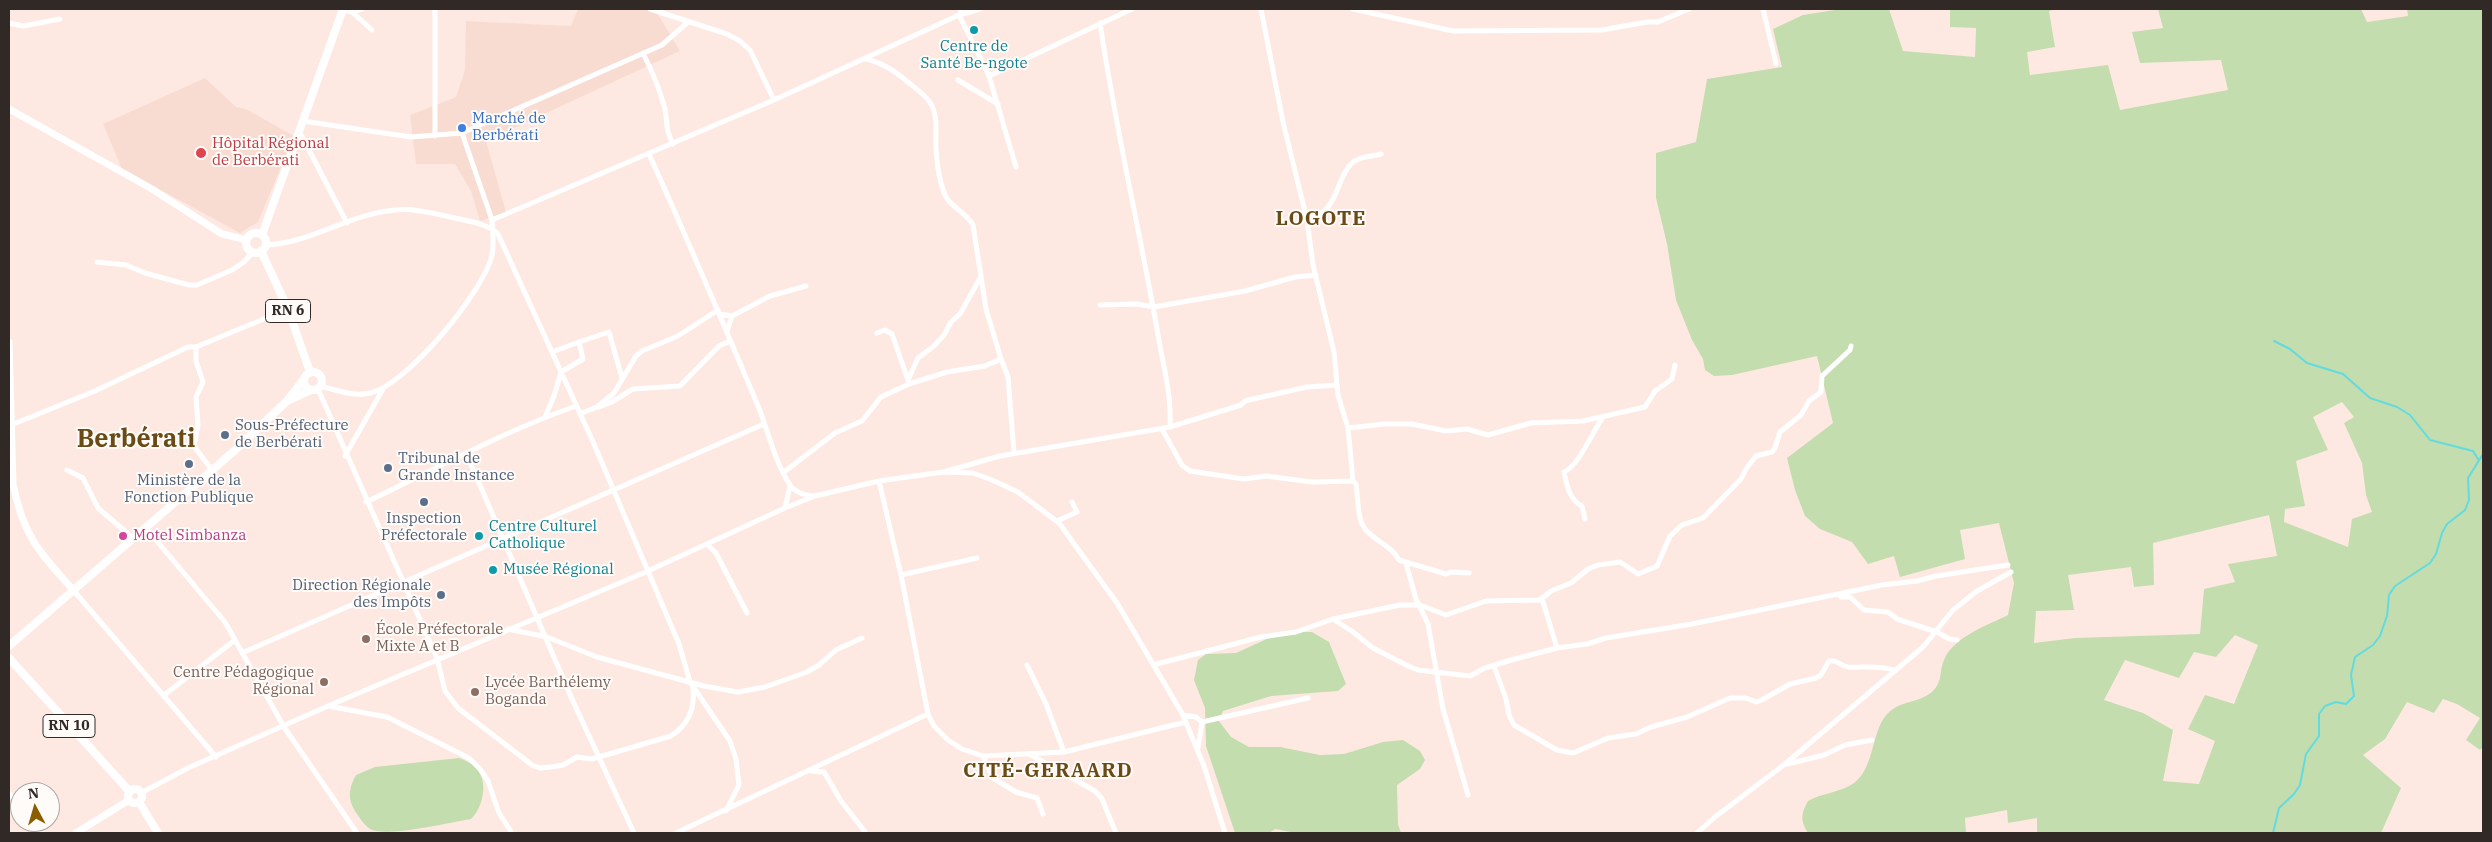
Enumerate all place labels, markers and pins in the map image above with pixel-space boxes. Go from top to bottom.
marker: Centre de Santé Be-ngote [968,24,980,36]
place label: Centre de Santé Be-ngote [921,38,1027,73]
place label: Marché de Berbérati [472,110,546,145]
marker: Marché de Berbérati [456,122,468,134]
place label: Hôpital Régional de Berbérati [212,135,329,170]
marker: Hôpital Régional de Berbérati [194,146,208,160]
place label: Sous-Préfecture de Berbérati [235,417,349,452]
marker: Sous-Préfecture de Berbérati [219,429,231,441]
place label: Tribunal de Grande Instance [398,450,515,485]
marker: Ministère de la Fonction Publique [183,458,195,470]
marker: Tribunal de Grande Instance [382,462,394,474]
place label: Ministère de la Fonction Publique [124,472,254,507]
marker: Inspection Préfectorale [418,496,430,508]
place label: Inspection Préfectorale [381,510,467,545]
place label: Centre Culturel Catholique [489,518,597,553]
place label: Motel Simbanza [133,527,246,545]
marker: Motel Simbanza [117,530,129,542]
marker: Centre Culturel Catholique [473,530,485,542]
place label: Musée Régional [503,561,614,579]
marker: Musée Régional [487,564,499,576]
place label: Direction Régionale des Impôts [292,577,431,612]
marker: Direction Régionale des Impôts [435,589,447,601]
place label: École Préfectorale Mixte A et B [376,621,503,656]
marker: École Préfectorale Mixte A et B [360,633,372,645]
place label: Centre Pédagogique Régional [173,664,314,699]
place label: Lycée Barthélemy Boganda [485,674,611,709]
marker: Centre Pédagogique Régional [318,676,330,688]
marker: Lycée Barthélemy Boganda [469,686,481,698]

